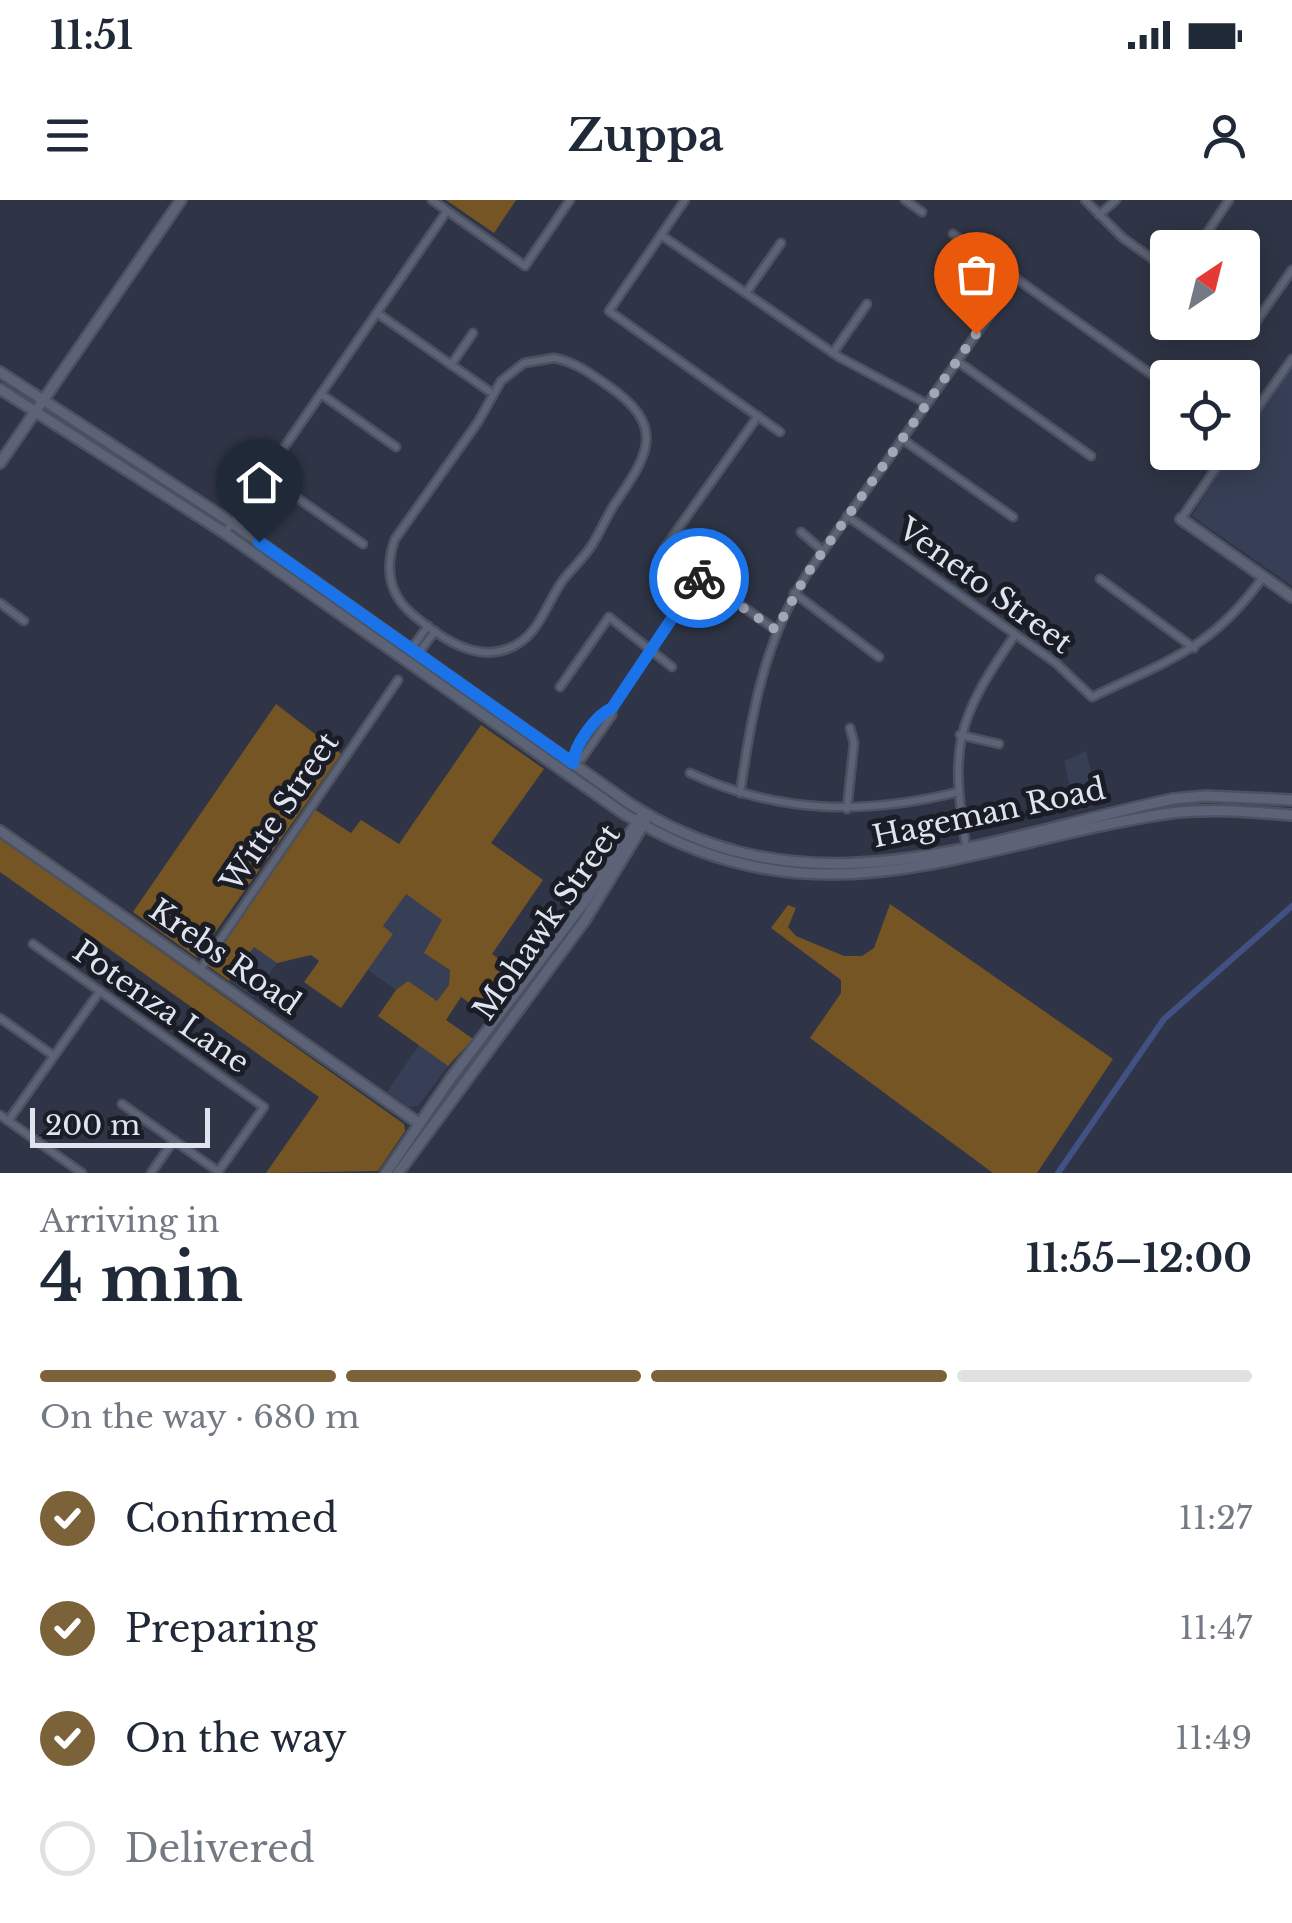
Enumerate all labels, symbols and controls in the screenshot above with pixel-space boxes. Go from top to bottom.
text: 11:51 [50,12,133,59]
text: Zuppa [568,107,724,163]
icon: menu [40,108,95,163]
icon: person [1197,108,1252,163]
north arrow [1150,230,1260,340]
map controls [1150,230,1260,470]
pin [934,232,1019,335]
icon: bag [949,247,1004,302]
button: locate [1150,360,1260,470]
pin [217,440,302,543]
icon: home [232,455,287,510]
street label: Veneto Street [890,510,1080,661]
courier [649,528,749,628]
icon: bike [672,551,727,606]
street label: Witte Street [212,725,347,899]
street label: Hageman Road [869,770,1109,855]
street label: Mohawk Street [465,816,628,1027]
street label: Krebs Road [142,891,308,1022]
street label: Potenza Lane [66,932,256,1081]
scale bar [30,1103,210,1148]
text: 200 m [45,1108,140,1143]
text: Arriving in [40,1201,219,1241]
text: 11:55–12:00 [1026,1235,1252,1282]
text: 4 min [40,1238,243,1319]
text: On the way · 680 m [40,1397,360,1437]
icon: check [40,1491,95,1546]
text: Confirmed [125,1495,338,1542]
text: 11:27 [1179,1498,1252,1538]
icon: check [40,1601,95,1656]
text: Preparing [125,1605,317,1652]
text: 11:47 [1180,1608,1252,1648]
icon: check [40,1711,95,1766]
text: On the way [125,1715,347,1762]
text: 11:49 [1175,1718,1252,1758]
text: Delivered [125,1825,315,1872]

